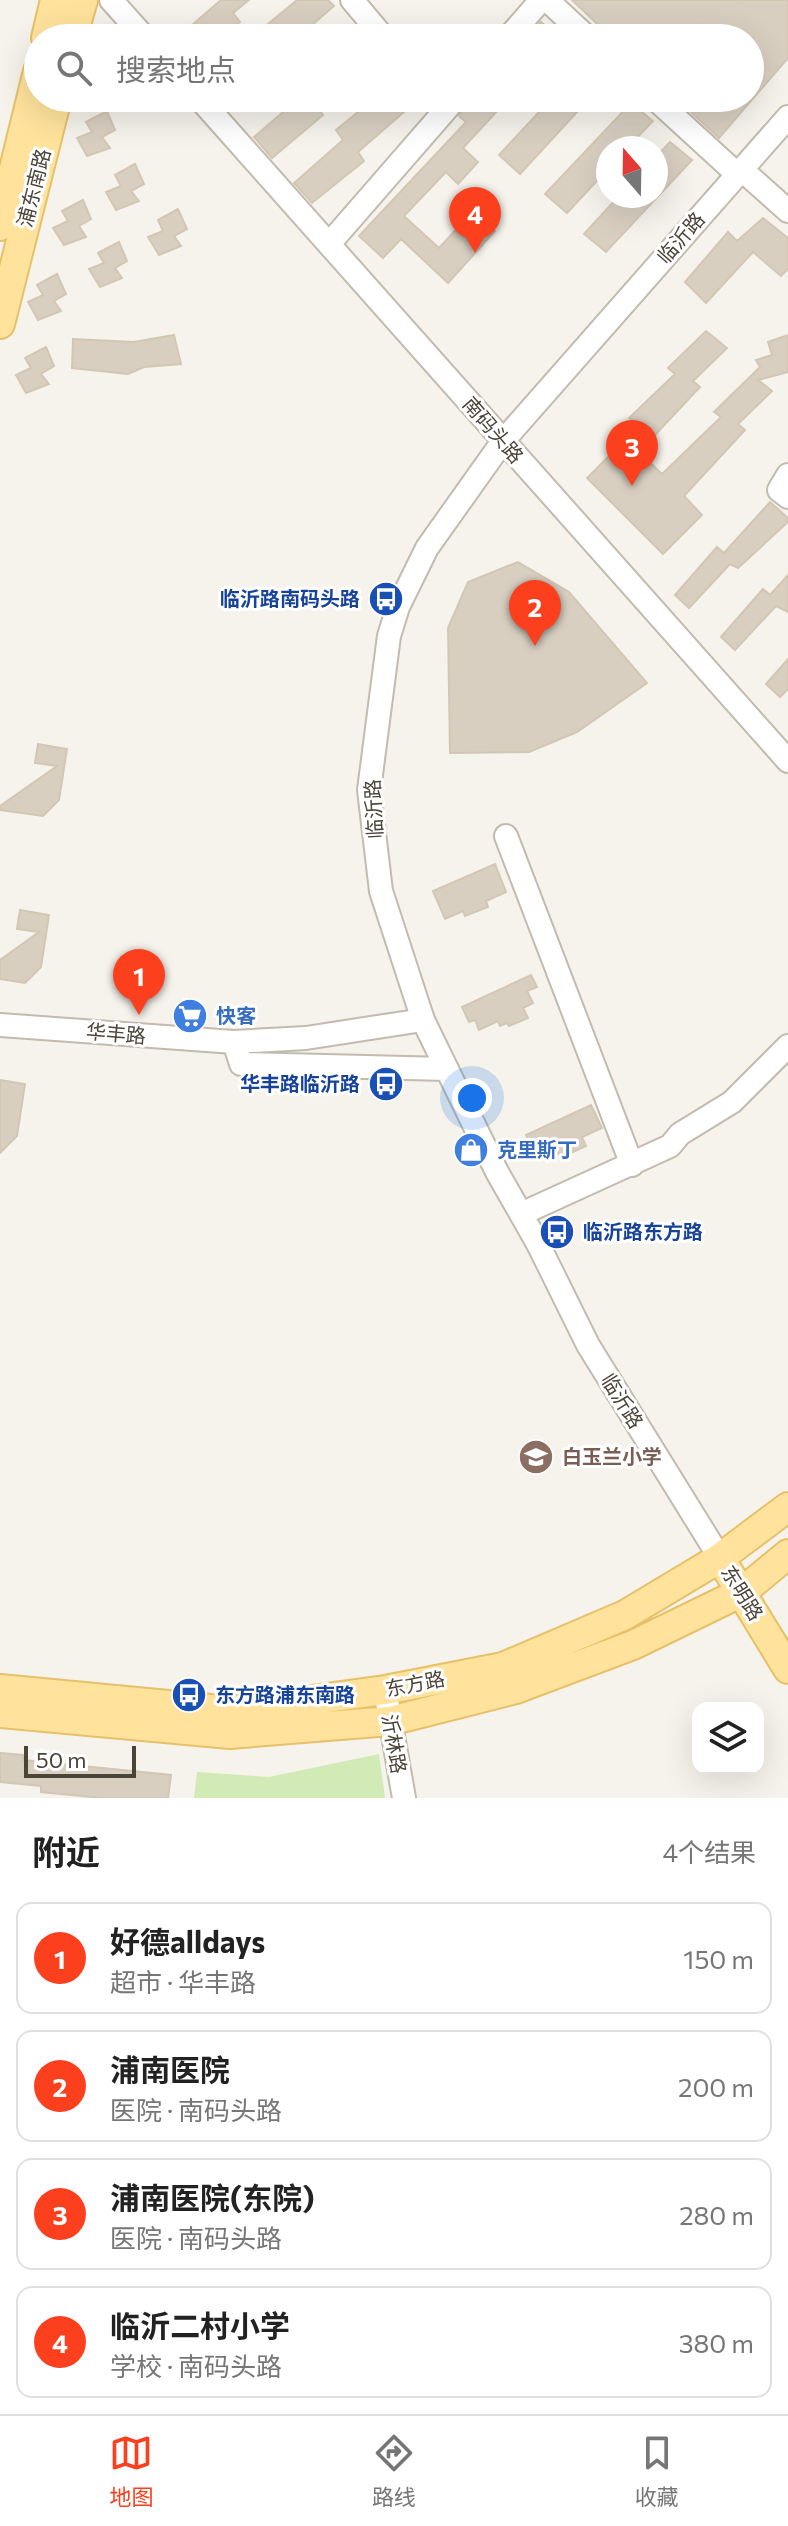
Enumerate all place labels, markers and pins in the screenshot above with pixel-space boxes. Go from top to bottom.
pin: 4 [449,187,501,253]
pin: 3 [606,420,658,486]
bus stop icon: 临沂路南码头路 [367,580,405,618]
pin: 2 [509,580,561,646]
place label: 临沂路南码头路 [220,586,360,610]
pin: 1 [113,949,165,1015]
supermarket icon: 快客 [171,997,209,1035]
place label: 快客 [216,1003,256,1027]
bus stop icon: 华丰路临沂路 [367,1065,405,1103]
place label: 华丰路临沂路 [240,1071,360,1095]
shop icon: 克里斯丁 [452,1131,490,1169]
place label: 克里斯丁 [497,1137,577,1161]
bus stop icon: 临沂路东方路 [538,1213,576,1251]
place label: 临沂路东方路 [583,1219,703,1243]
school or university icon: 白玉兰小学 [517,1438,555,1476]
place label: 白玉兰小学 [562,1444,662,1468]
bus stop icon: 东方路浦东南路 [170,1676,208,1714]
place label: 东方路浦东南路 [215,1682,355,1706]

